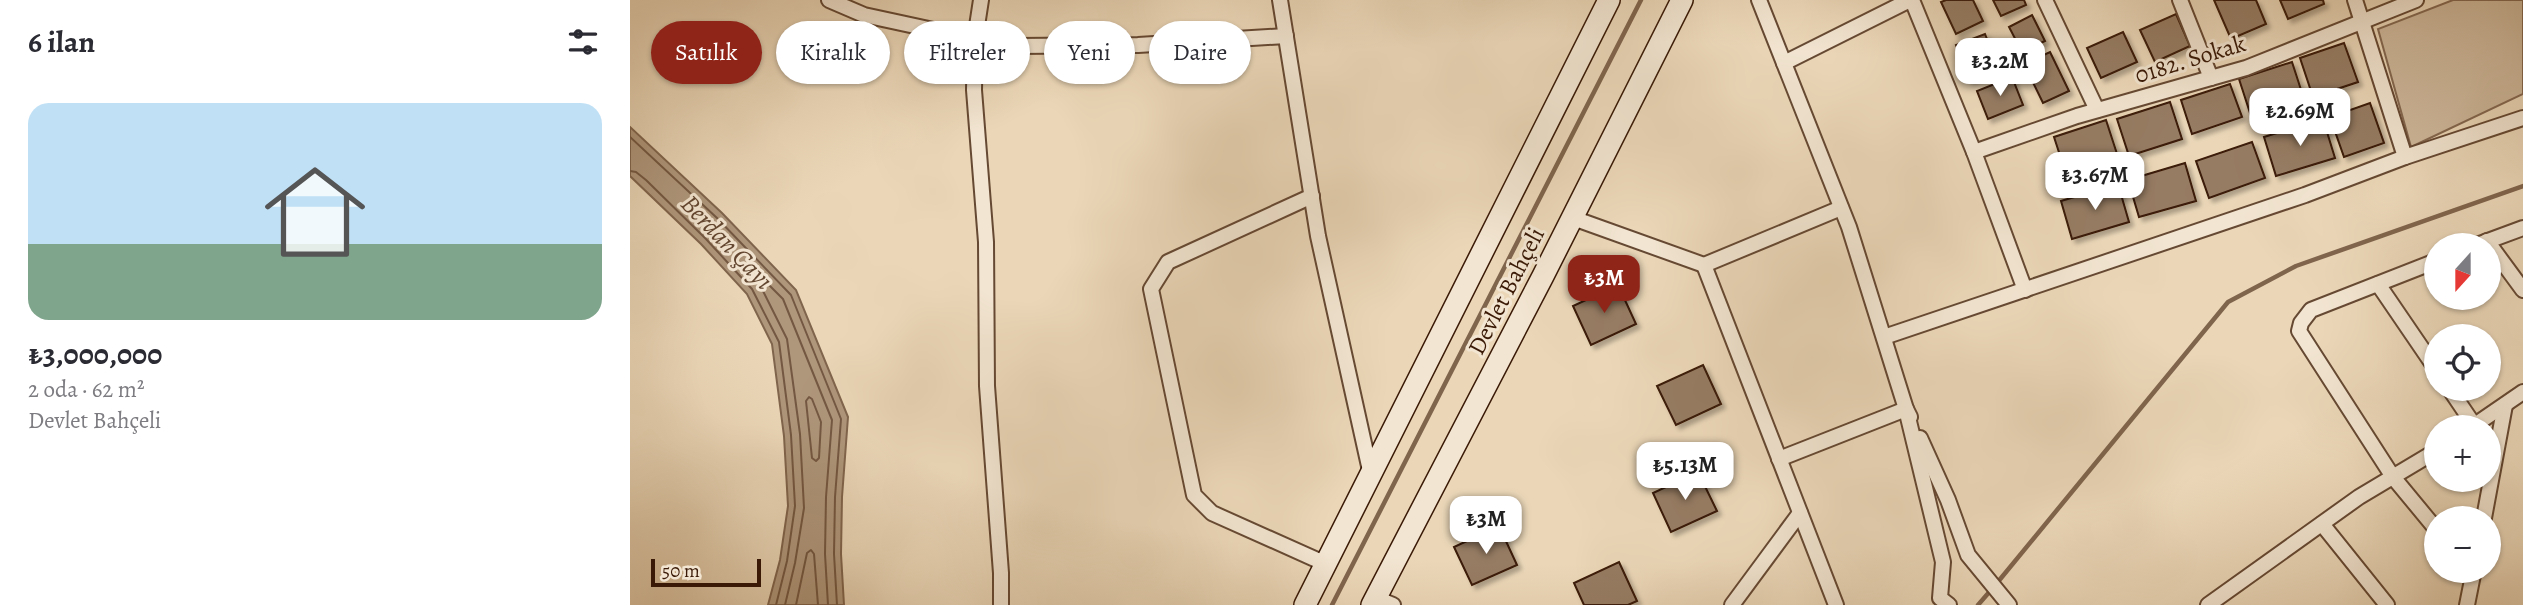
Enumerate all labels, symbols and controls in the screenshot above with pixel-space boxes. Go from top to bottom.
chip: Satılık [651,21,762,84]
chip: Kiralık [776,21,890,84]
chip: Filtreler [904,21,1030,84]
chip: Yeni [1044,21,1135,84]
chip: Daire [1149,21,1251,84]
text: 6 ilan [28,22,95,62]
icon: filters [564,23,602,61]
street label: 0182. Sokak [2131,27,2249,91]
pin: ₺3.2M [1951,38,2049,98]
text: ₺3.2M [1971,45,2029,76]
pin: ₺2.69M [2243,88,2357,148]
text: ₺2.69M [2265,95,2335,126]
icon: home [252,149,378,275]
pin: ₺3.67M [2038,152,2152,212]
text: ₺3.67M [2061,159,2129,190]
water label: Berdan Çayı [673,187,781,297]
street label: Devlet Bahçeli [1460,222,1552,360]
north arrow [2424,233,2501,310]
map controls [2424,233,2501,583]
pin: ₺3M [1570,256,1638,315]
text: ₺3M [1584,262,1624,293]
button: locate [2424,324,2501,401]
text: ₺3,000,000 [28,334,162,374]
text: 2 oda · 62 m² [28,374,144,405]
text: Devlet Bahçeli [28,405,161,436]
button: + [2424,415,2501,492]
pin: ₺5.13M [1628,442,1742,502]
text: ₺5.13M [1653,449,1717,480]
pin: ₺3M [1452,496,1520,556]
text: ₺3M [1466,503,1506,534]
button: − [2424,506,2501,583]
scale bar [651,556,761,588]
text: 50 m [662,558,700,584]

